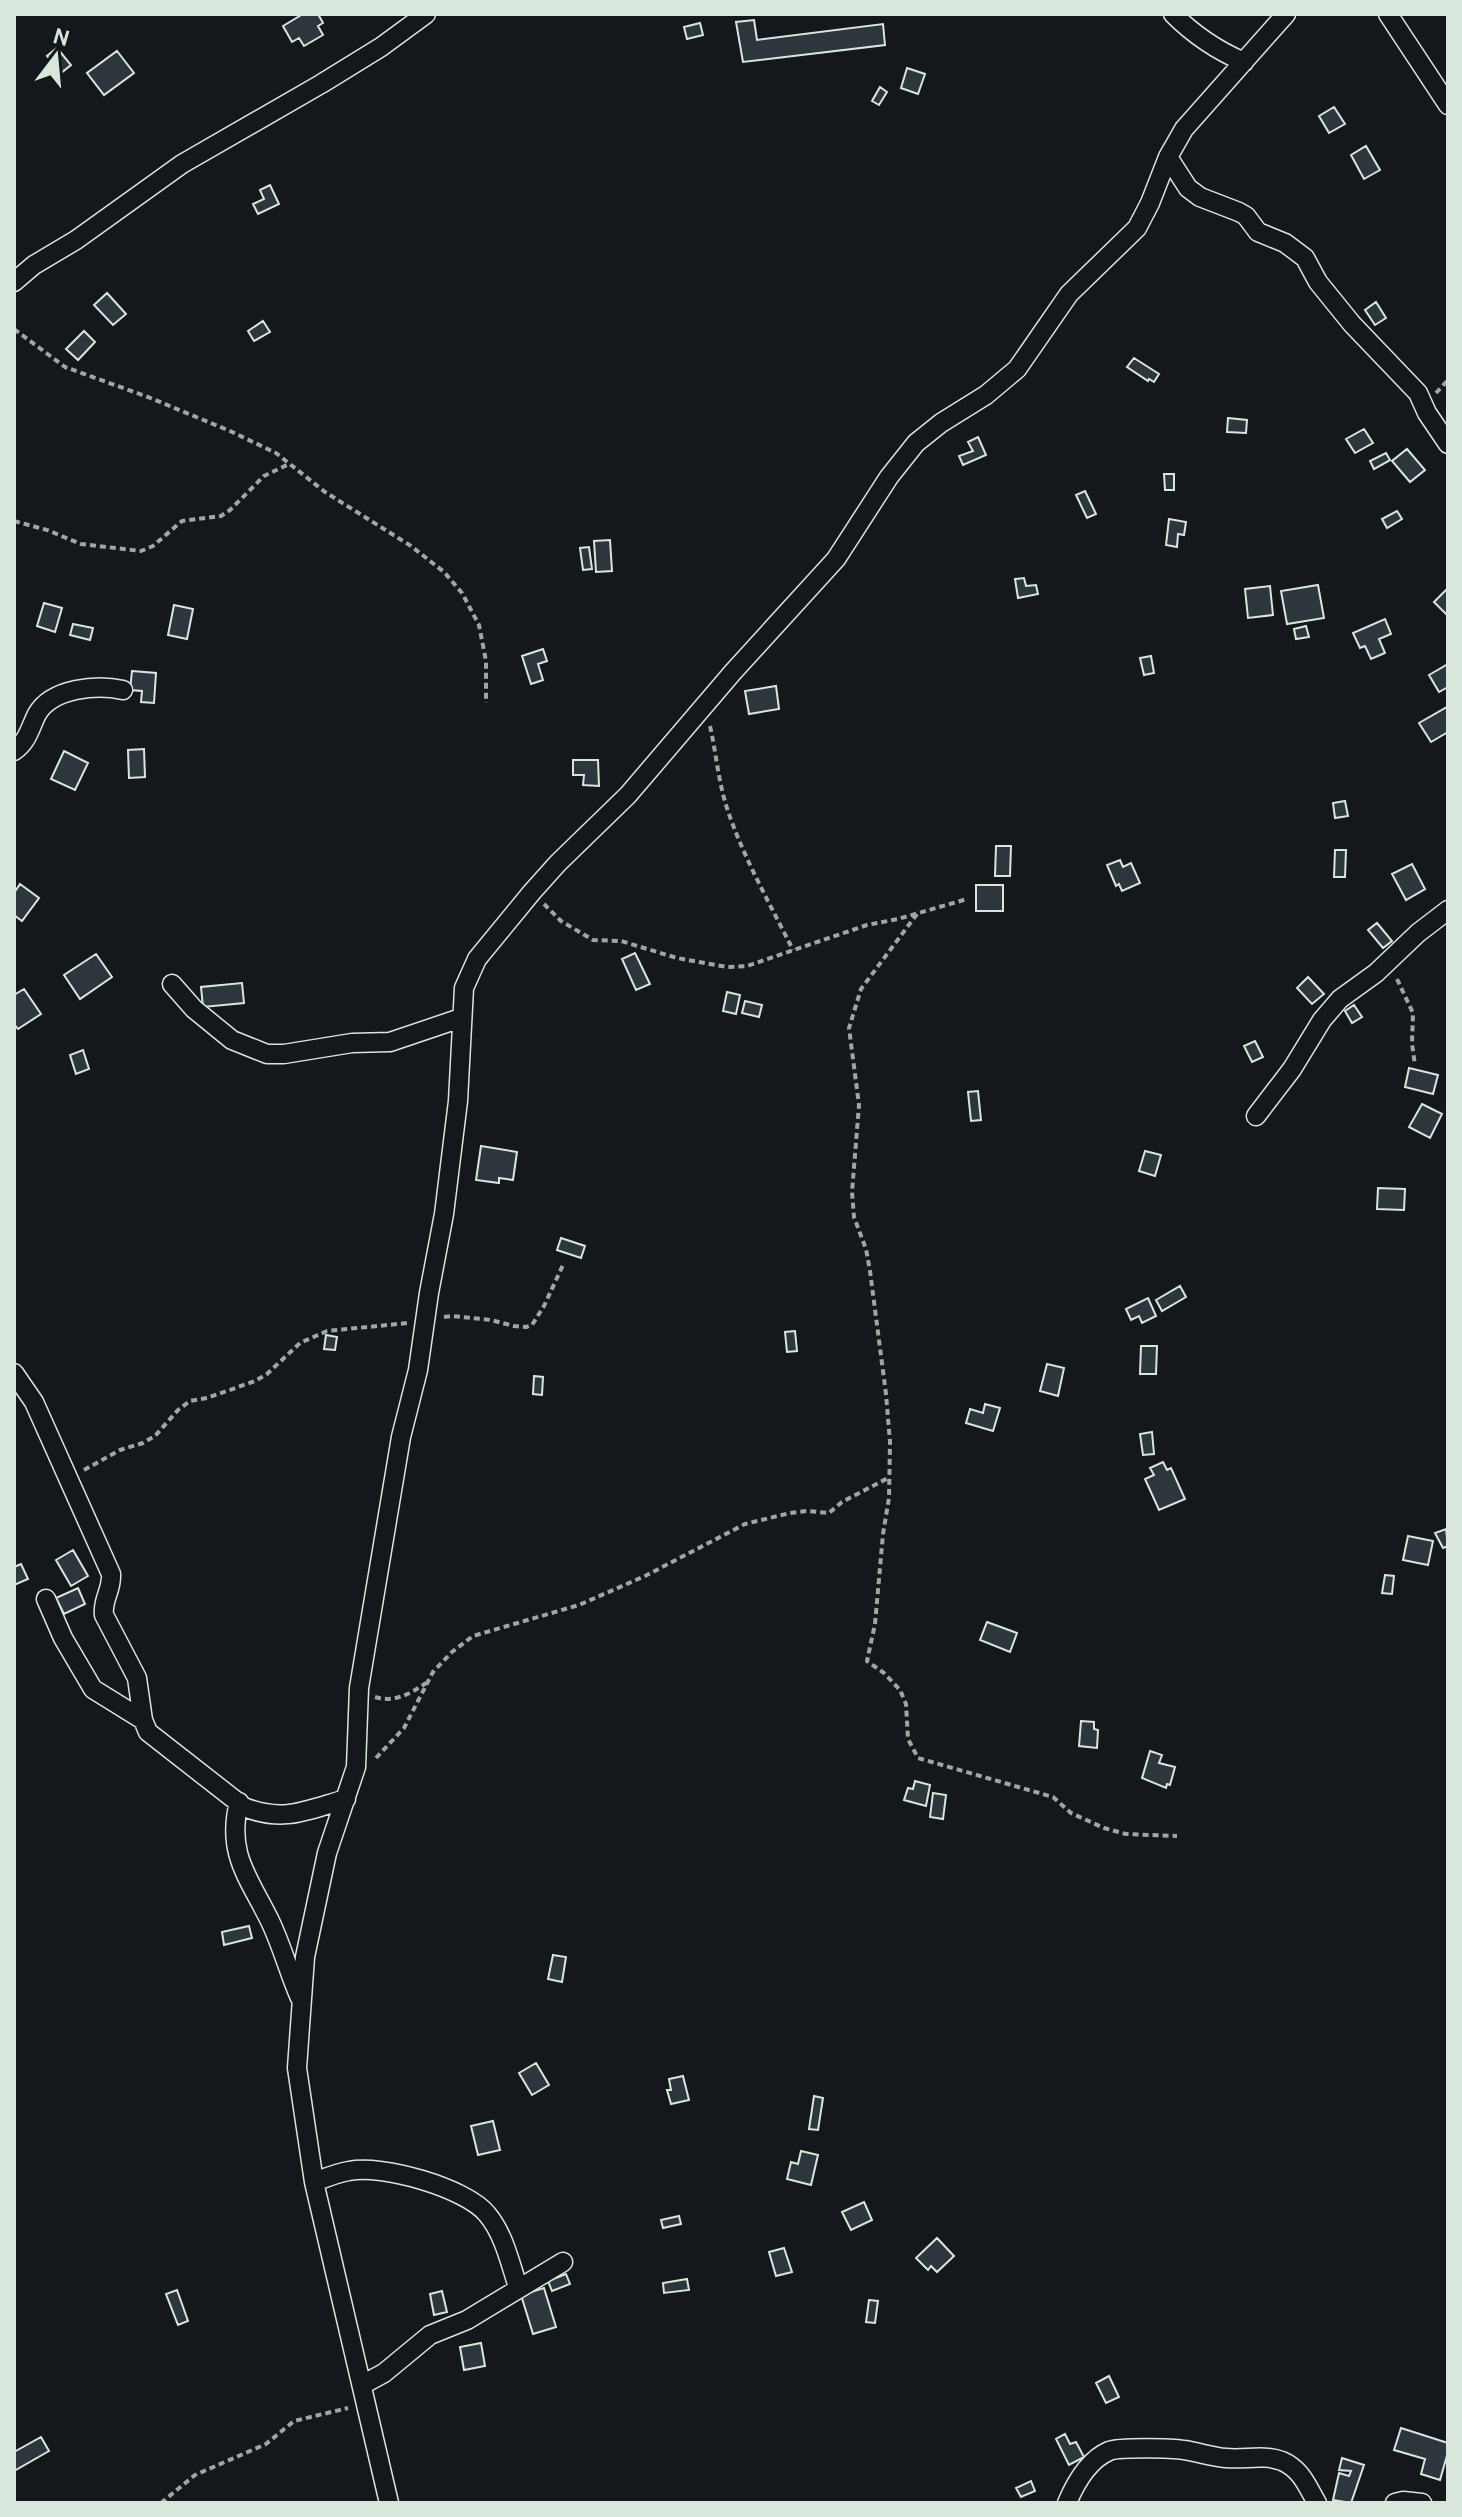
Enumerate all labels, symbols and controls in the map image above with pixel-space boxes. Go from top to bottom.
north arrow [16,16,96,96]
text: N [50,22,73,52]

